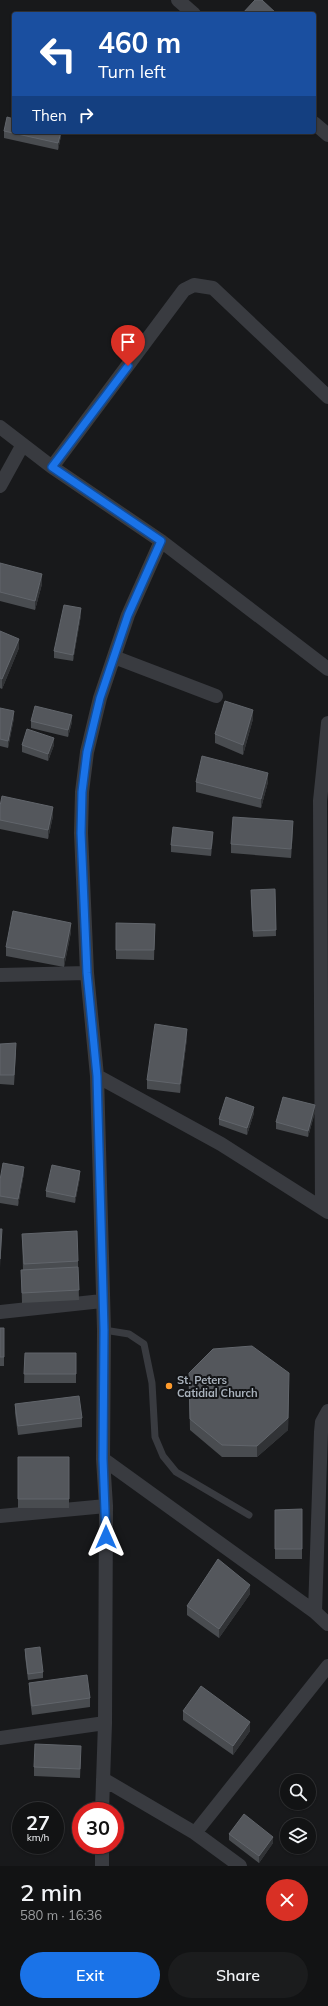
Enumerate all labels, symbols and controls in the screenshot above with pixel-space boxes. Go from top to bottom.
text: 460 m [98,25,181,60]
icon: left [32,28,84,80]
text: Turn left [98,60,166,83]
icon: right [75,104,97,126]
text: Then [32,106,67,125]
pin [111,325,145,366]
icon: arrive [117,331,139,353]
place label: St. Peters Catidial Church [177,1373,258,1400]
marker: St. Peters Catidial Church [164,1381,174,1391]
position arrow [85,1516,127,1558]
map controls [280,1774,316,1854]
button: search [280,1774,316,1810]
speed limit sign: 30 [72,1802,124,1854]
text: 27 [26,1810,50,1835]
button: layers [280,1818,316,1854]
text: km/h [27,1831,49,1844]
text: 2 min [20,1877,82,1907]
button: close [266,1879,308,1921]
text: 580 m · 16:36 [20,1907,102,1923]
button: Exit [20,1952,160,1998]
button: Share [168,1952,308,1998]

